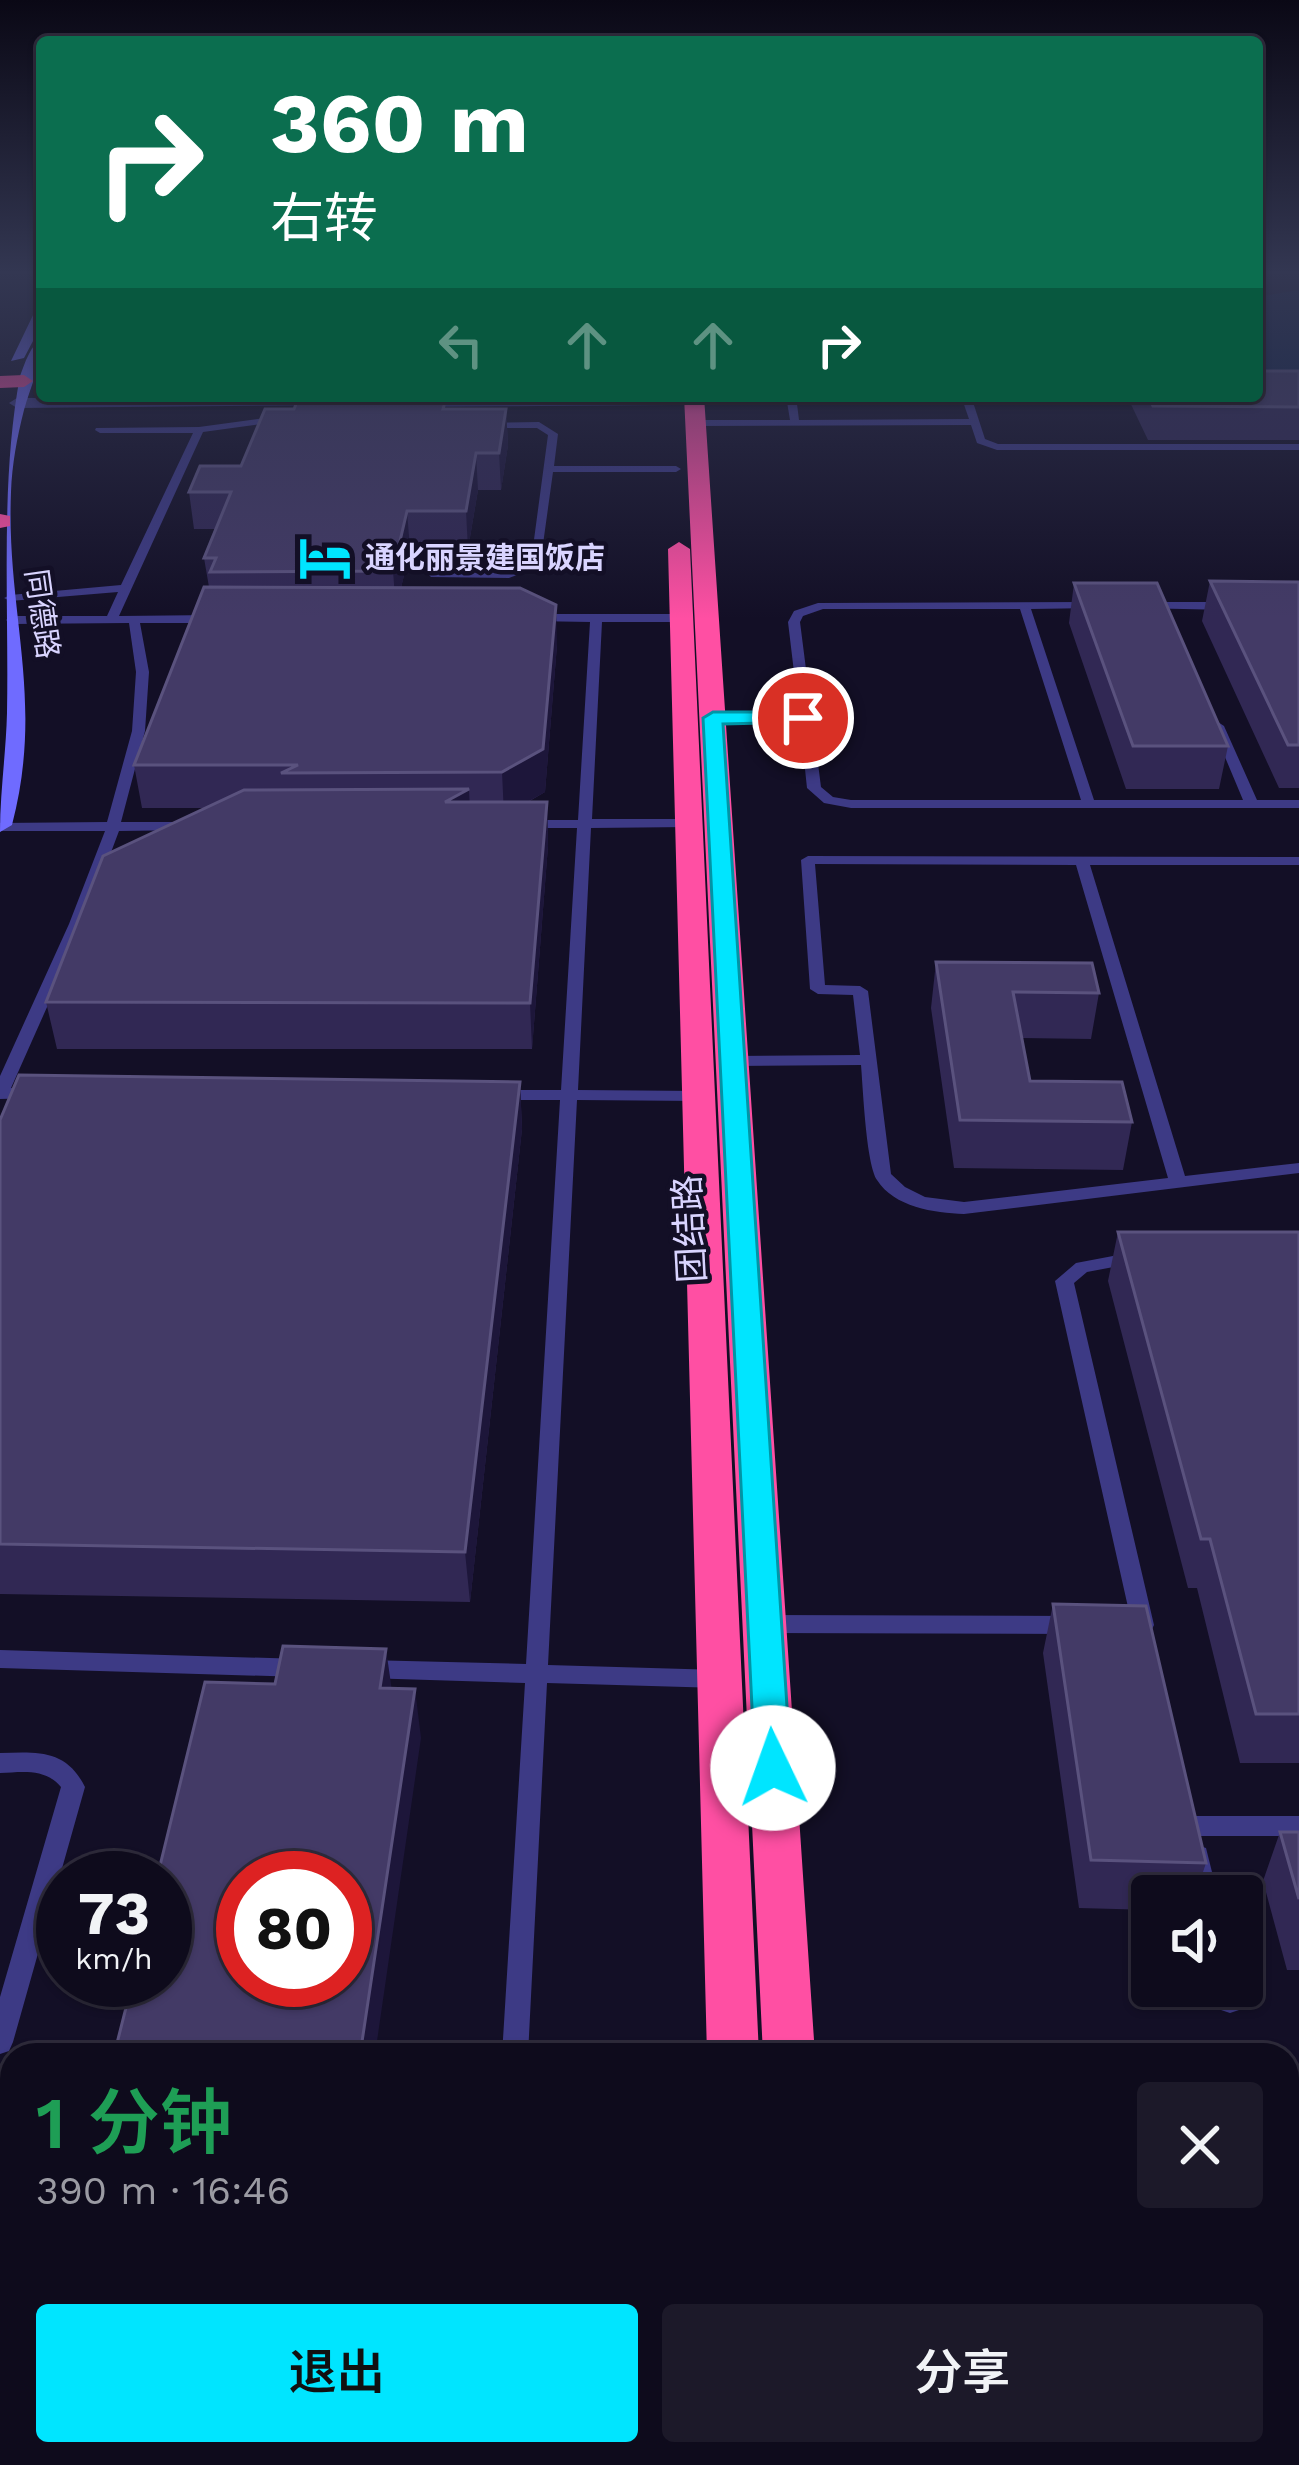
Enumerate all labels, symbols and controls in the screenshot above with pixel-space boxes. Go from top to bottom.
text: 360 m [270,74,529,172]
icon: right [72,84,228,240]
text: 右转 [270,187,378,250]
icon: left [428,312,494,378]
icon: ahead [554,312,620,378]
icon: ahead [680,312,746,378]
icon: right [806,312,872,378]
hotel icon: 通化丽景建国饭店 [296,529,354,587]
place label: 通化丽景建国饭店 [365,540,605,575]
street label: 同德路 [19,567,66,661]
pin [752,667,854,769]
icon: arrive [770,685,836,751]
street label: 团结路 [666,1174,714,1284]
position arrow [710,1705,836,1831]
speed limit sign: 80 [216,1851,372,2007]
map controls [1131,1875,1263,2007]
button: sound [1131,1875,1263,2007]
text: 73 [78,1878,150,1949]
text: km/h [75,1941,153,1976]
text: 1 分钟 [36,2081,232,2165]
button: close [1137,2082,1263,2208]
text: 390 m · 16:46 [36,2168,290,2213]
button: 退出 [36,2304,638,2442]
button: 分享 [662,2304,1263,2442]

